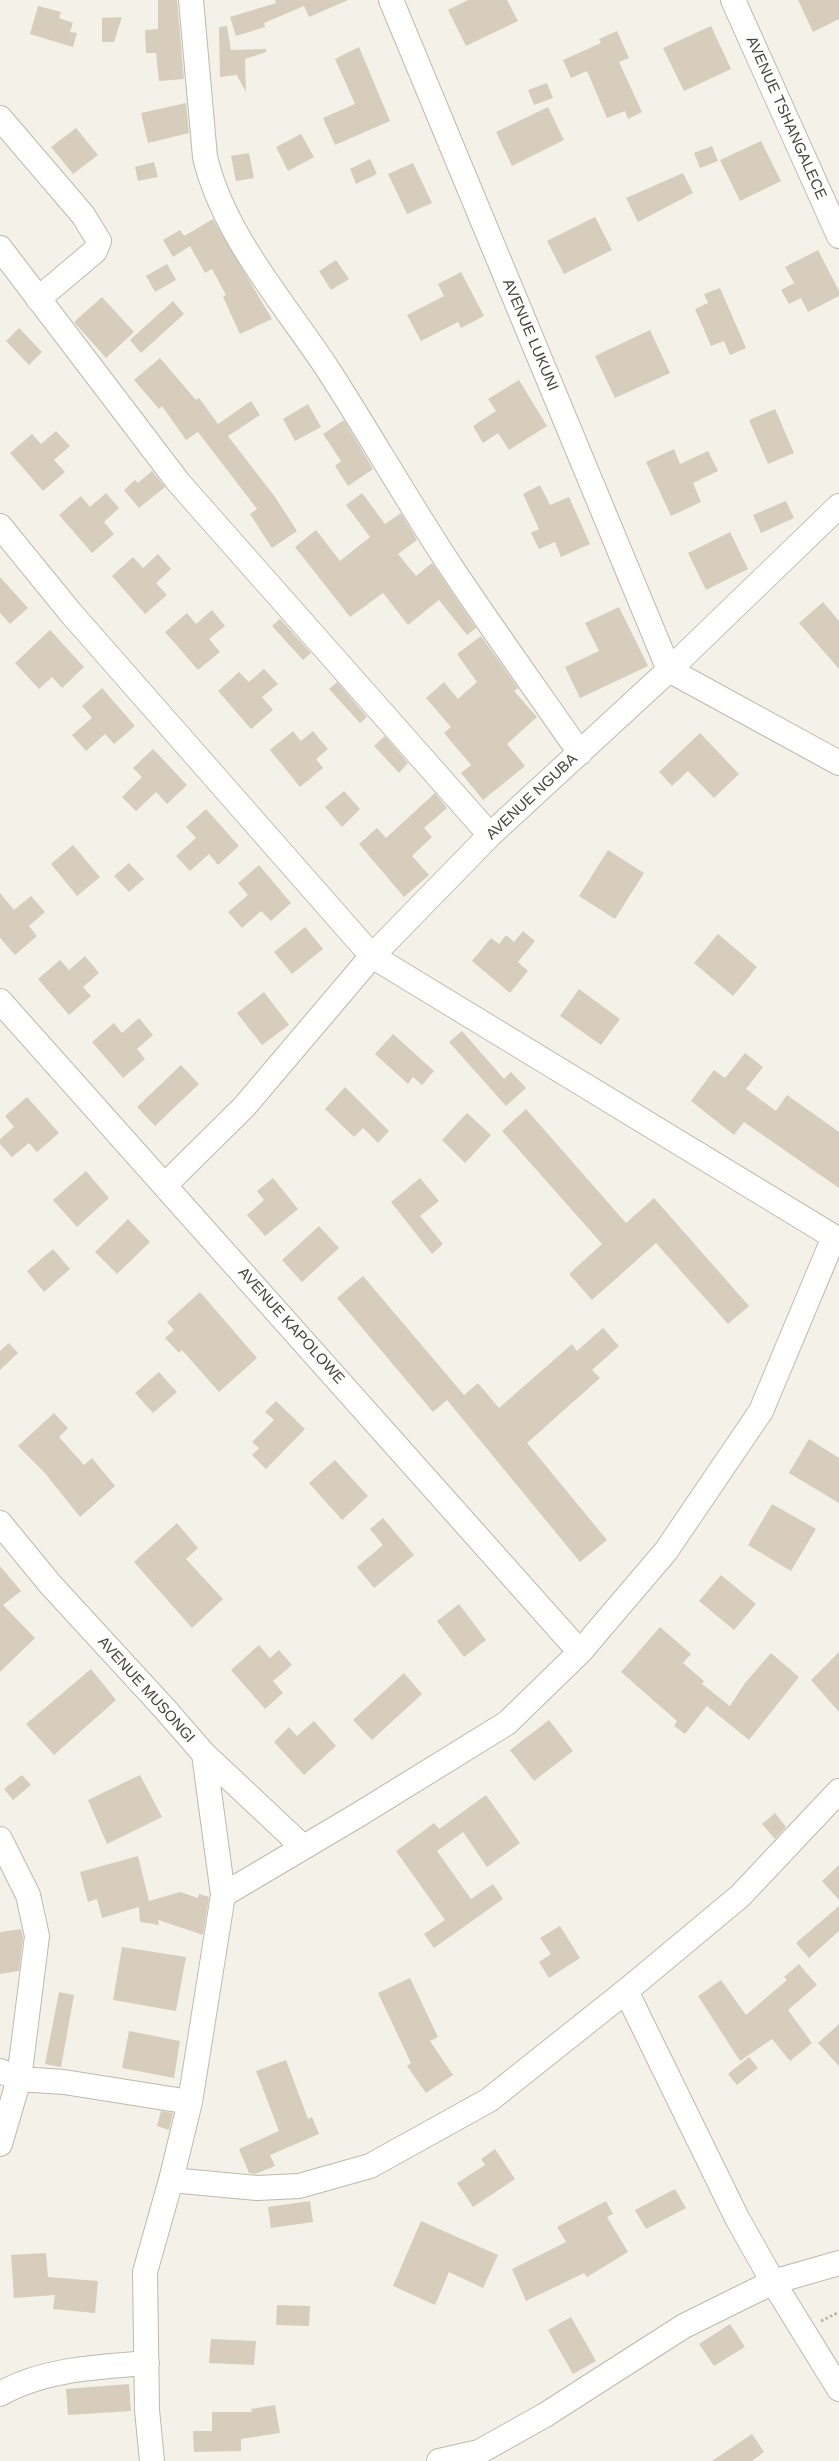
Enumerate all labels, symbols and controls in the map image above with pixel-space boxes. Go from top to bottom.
street label: AVENUE TSHANGALECE [742,34,830,202]
street label: AVENUE LUKUNI [498,276,562,394]
street label: AVENUE NGUBA [483,750,581,844]
street label: AVENUE KAPOLOWE [234,1264,348,1388]
street label: AVENUE MUSONGI [94,1633,198,1747]

